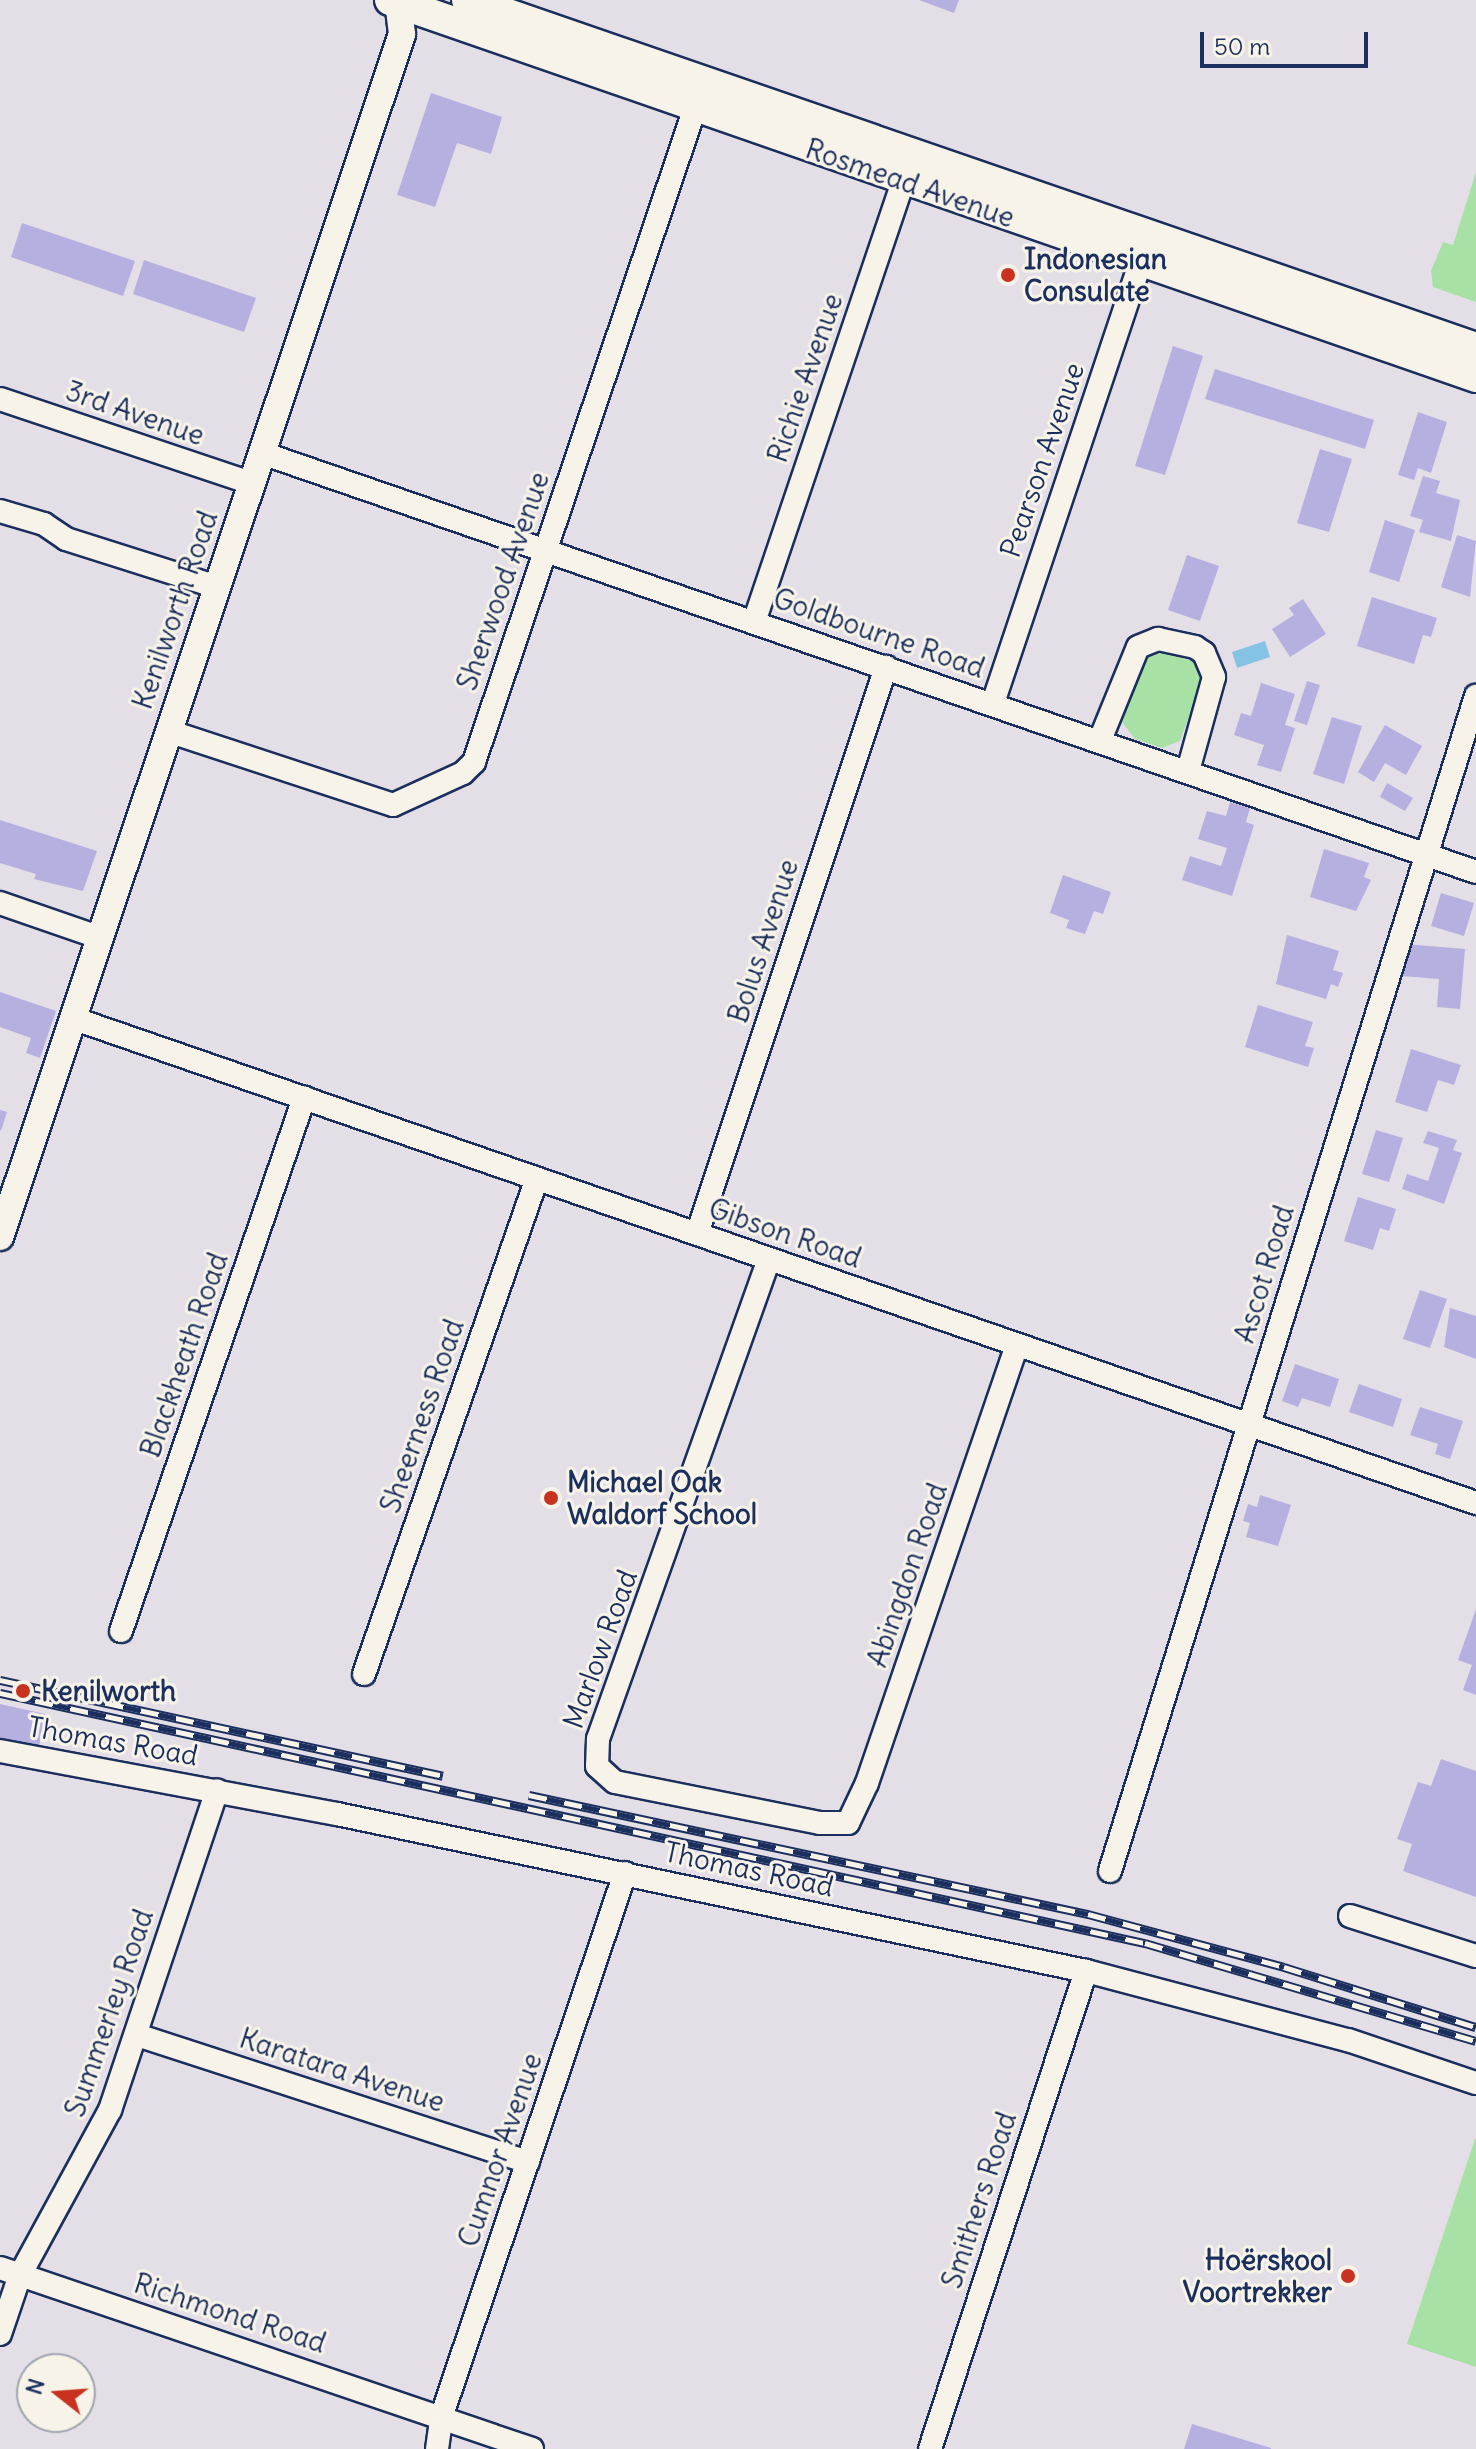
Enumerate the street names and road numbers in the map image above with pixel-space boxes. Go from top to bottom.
street label: Rosmead Avenue [801,132,1019,234]
street label: Richie Avenue [760,289,850,467]
street label: Pearson Avenue [993,358,1091,562]
street label: 3rd Avenue [61,374,209,452]
street label: Sherwood Avenue [450,467,556,695]
street label: Kenilworth Road [125,506,225,714]
street label: Goldbourne Road [769,581,989,685]
street label: Bolus Avenue [721,855,805,1027]
street label: Gibson Road [704,1191,866,1275]
street label: Ascot Road [1227,1201,1301,1347]
street label: Blackheath Road [133,1248,235,1462]
street label: Sheerness Road [373,1315,471,1517]
street label: Abingdon Road [860,1479,954,1671]
street label: Marlow Road [556,1565,644,1733]
street label: Thomas Road [25,1710,201,1772]
street label: Thomas Road [661,1835,837,1903]
street label: Summerley Road [58,1905,160,2121]
street label: Karatara Avenue [235,2021,449,2119]
street label: Cumnor Avenue [451,2049,549,2251]
street label: Smithers Road [935,2108,1023,2292]
street label: Richmond Road [130,2266,330,2360]

